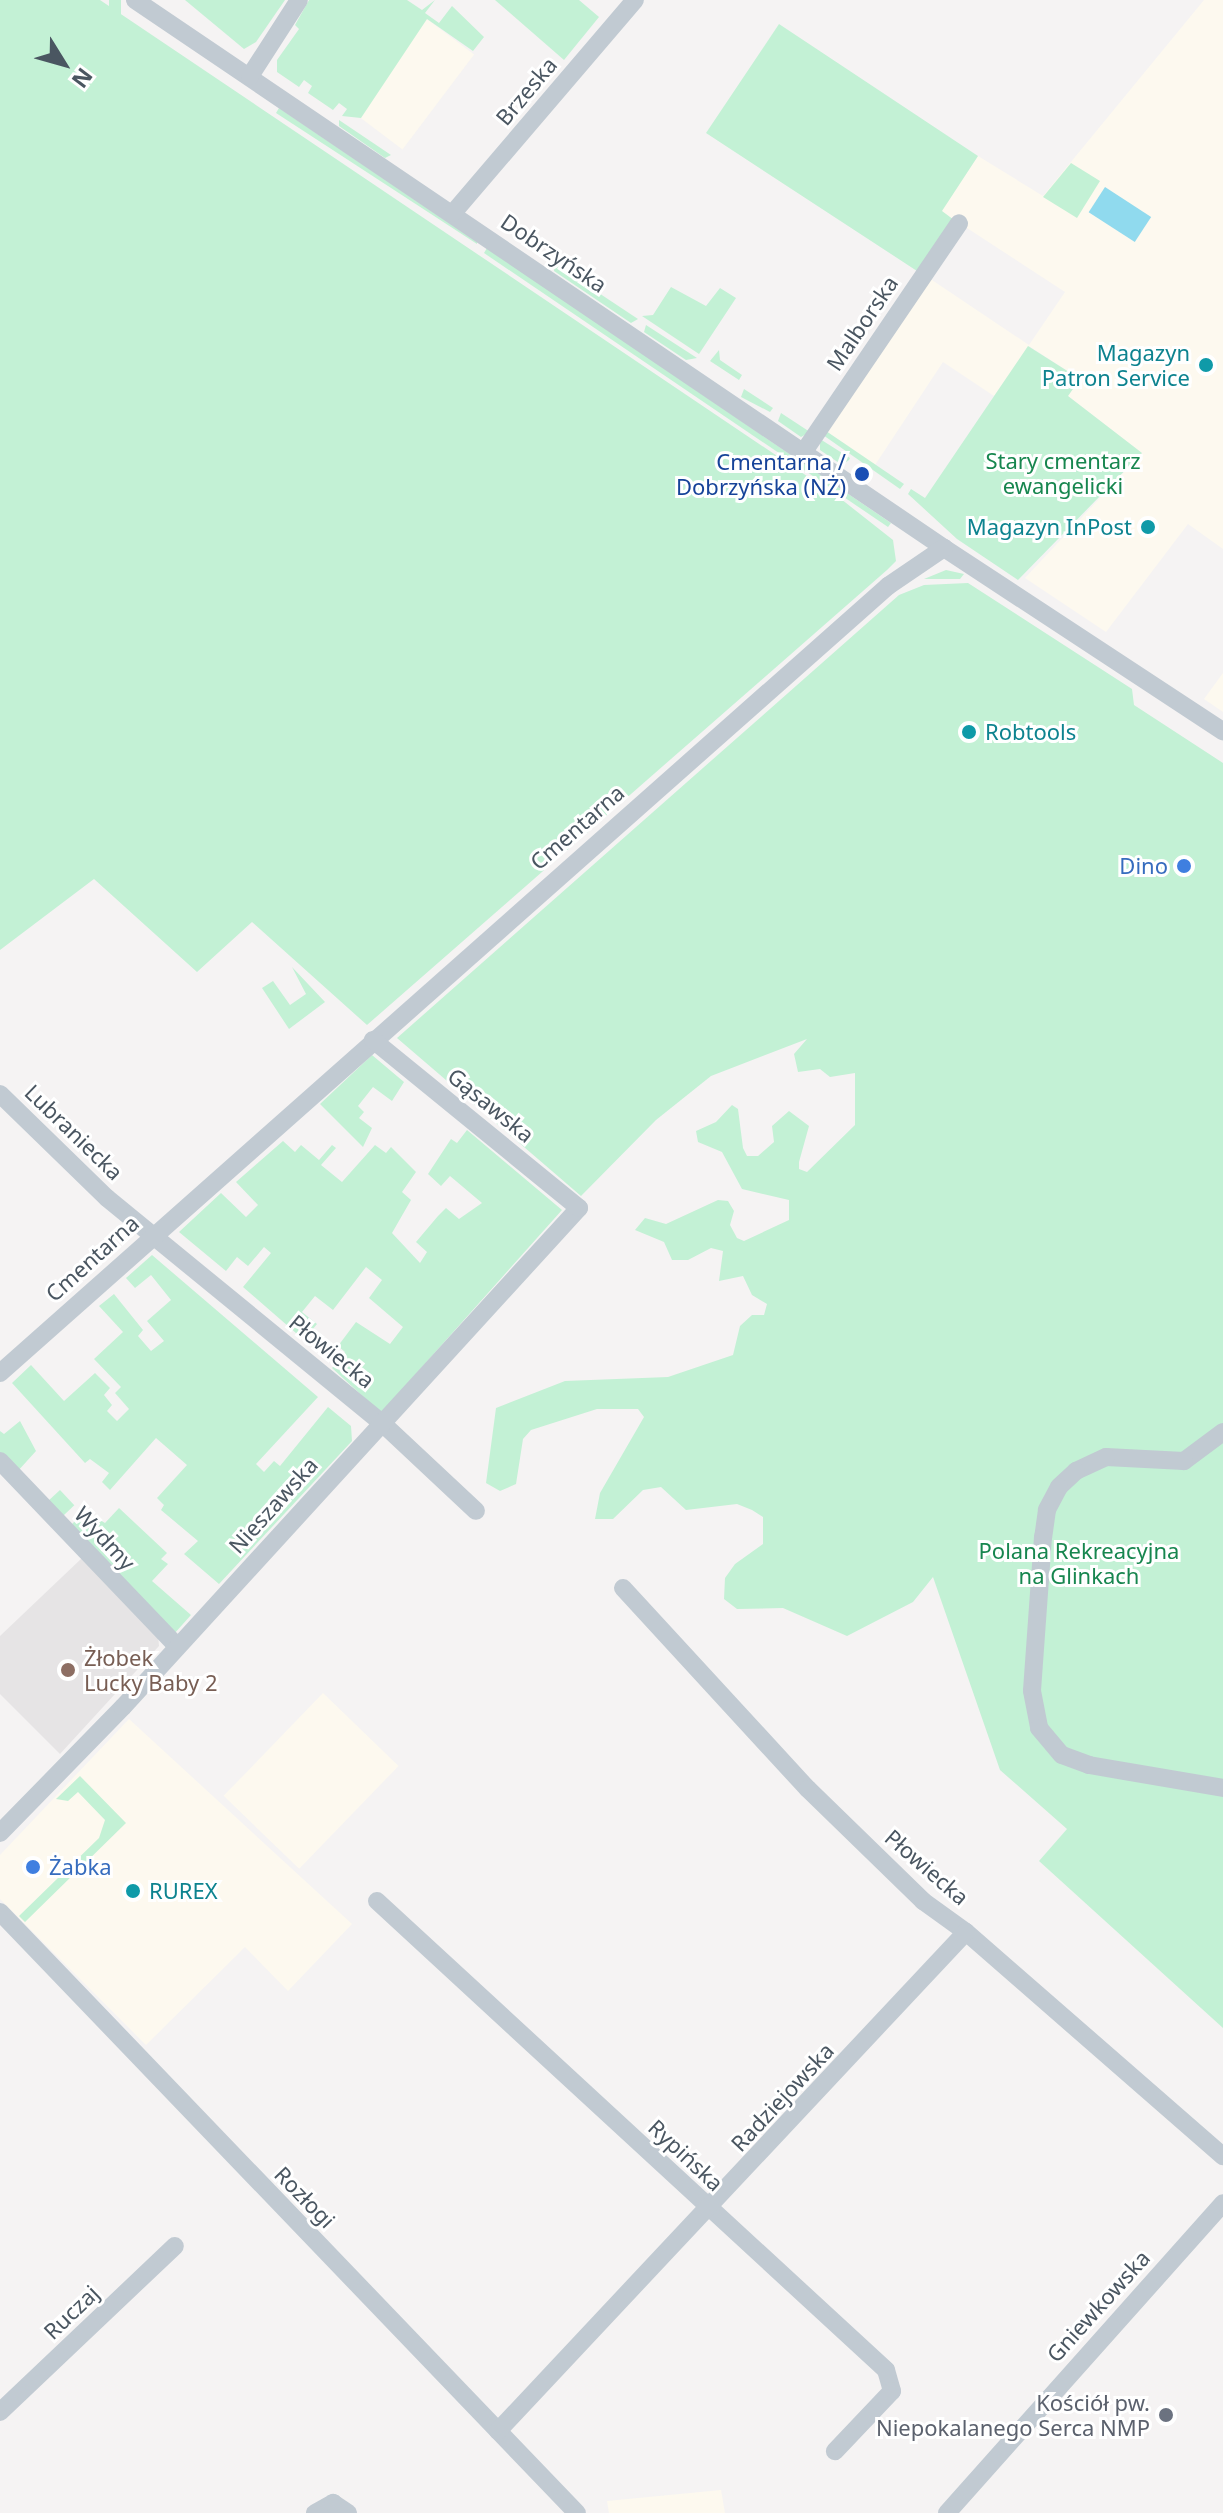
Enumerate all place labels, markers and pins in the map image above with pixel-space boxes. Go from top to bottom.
place label: Magazyn Patron Service [1042,339,1190,390]
marker: Magazyn Patron Service [1197,356,1215,374]
place label: Cmentarna / Dobrzyńska (NŻ) [676,448,846,500]
marker: Cmentarna / Dobrzyńska (NŻ) [853,465,871,483]
place label: Magazyn InPost [967,514,1132,540]
marker: Magazyn InPost [1139,518,1157,536]
place label: Robtools [985,719,1076,745]
marker: Robtools [960,723,978,741]
place label: Dino [1119,853,1168,879]
marker: Dino [1175,857,1193,875]
place label: Żłobek Lucky Baby 2 [84,1644,218,1696]
marker: Żłobek Lucky Baby 2 [59,1661,77,1679]
place label: Żabka [49,1854,112,1880]
marker: Żabka [24,1858,42,1876]
place label: RUREX [149,1878,218,1904]
marker: RUREX [124,1882,142,1900]
place label: Kościół pw. Niepokalanego Serca NMP [876,2389,1150,2440]
marker: Kościół pw. Niepokalanego Serca NMP [1157,2406,1175,2424]

